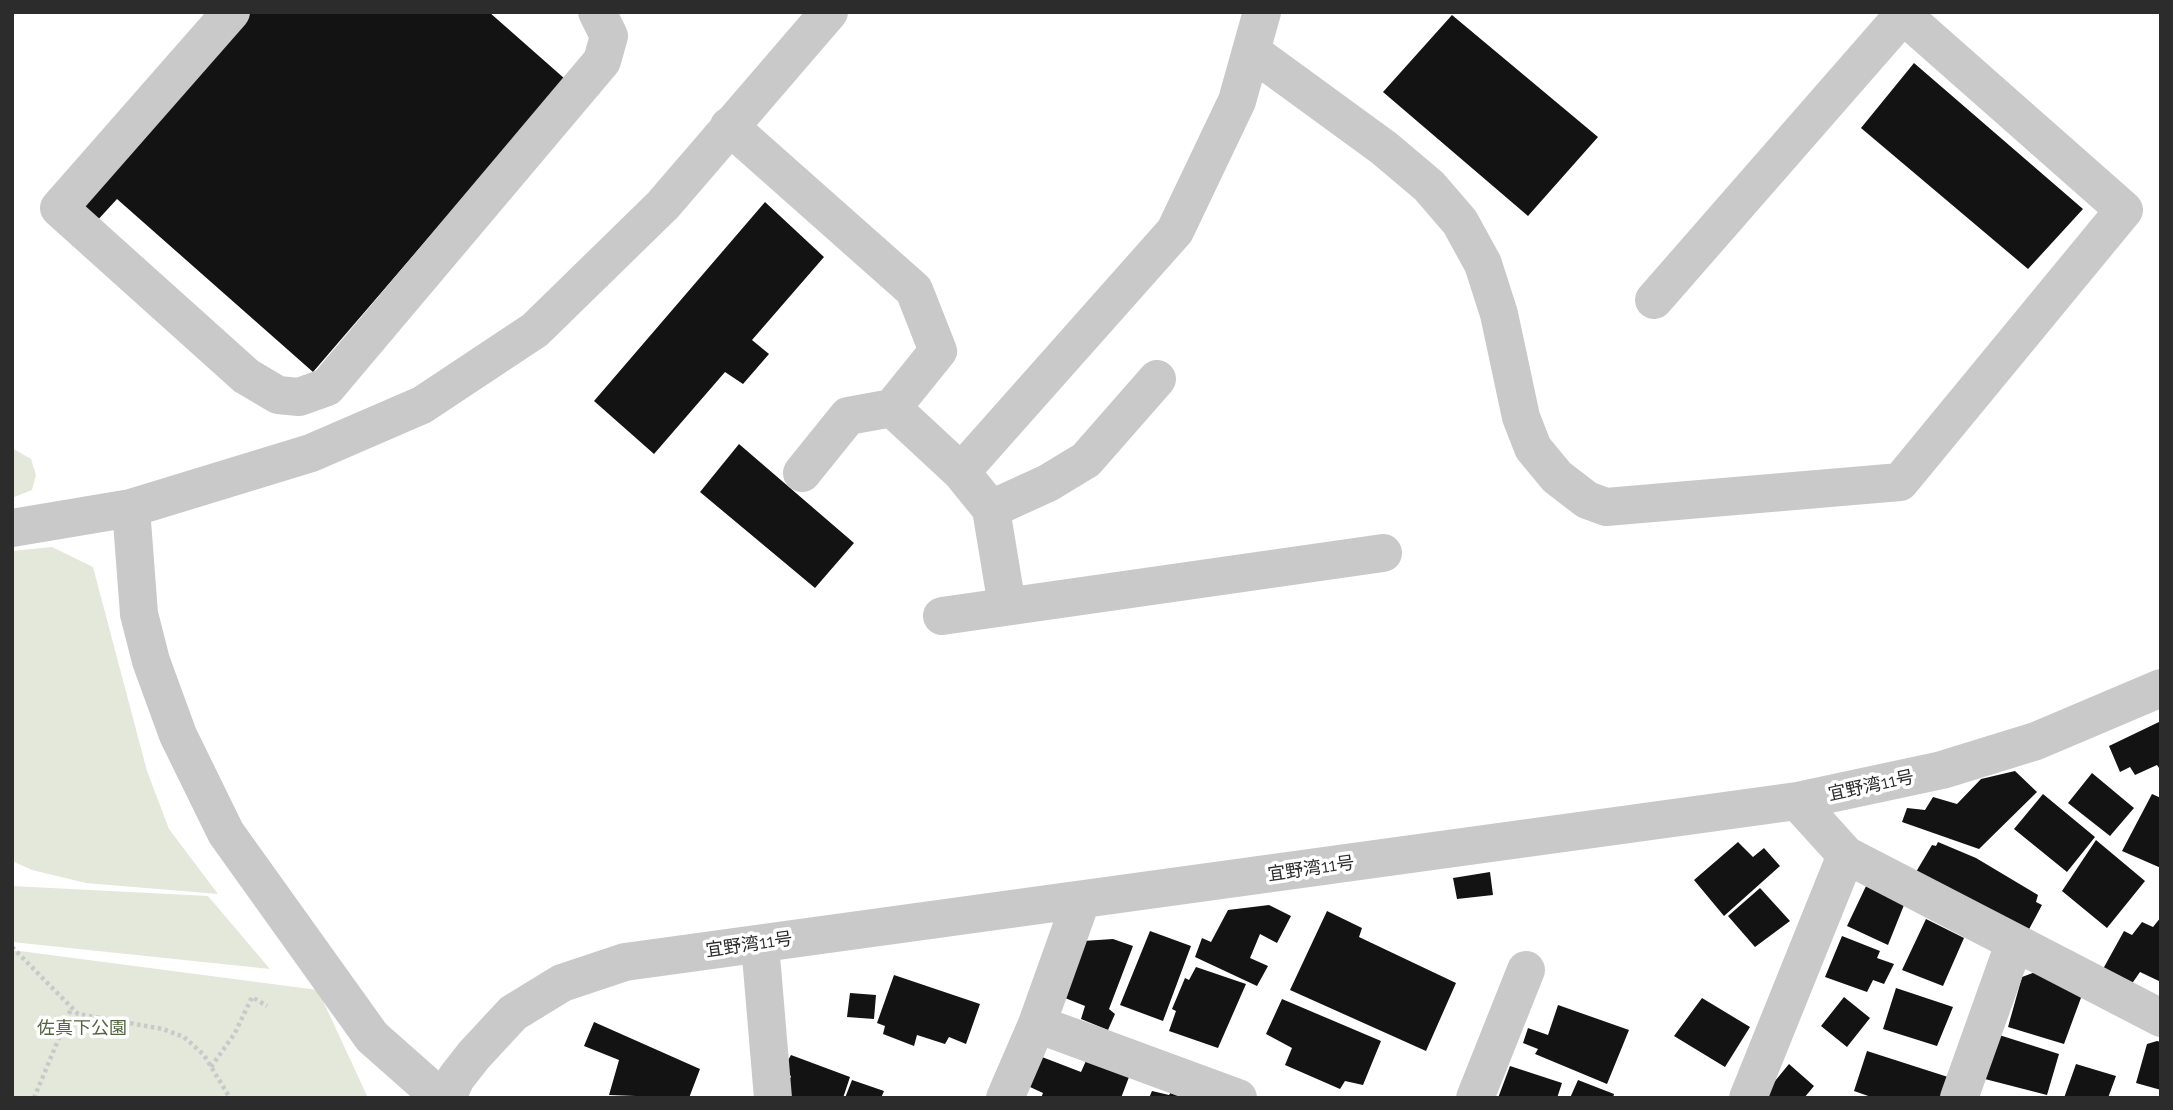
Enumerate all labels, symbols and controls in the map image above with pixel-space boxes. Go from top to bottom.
street label: 宜野湾11号 [1826,766,1916,806]
street label: 宜野湾11号 [1266,852,1356,886]
street label: 宜野湾11号 [704,928,794,962]
park label: 佐真下公園 [37,1018,127,1040]

